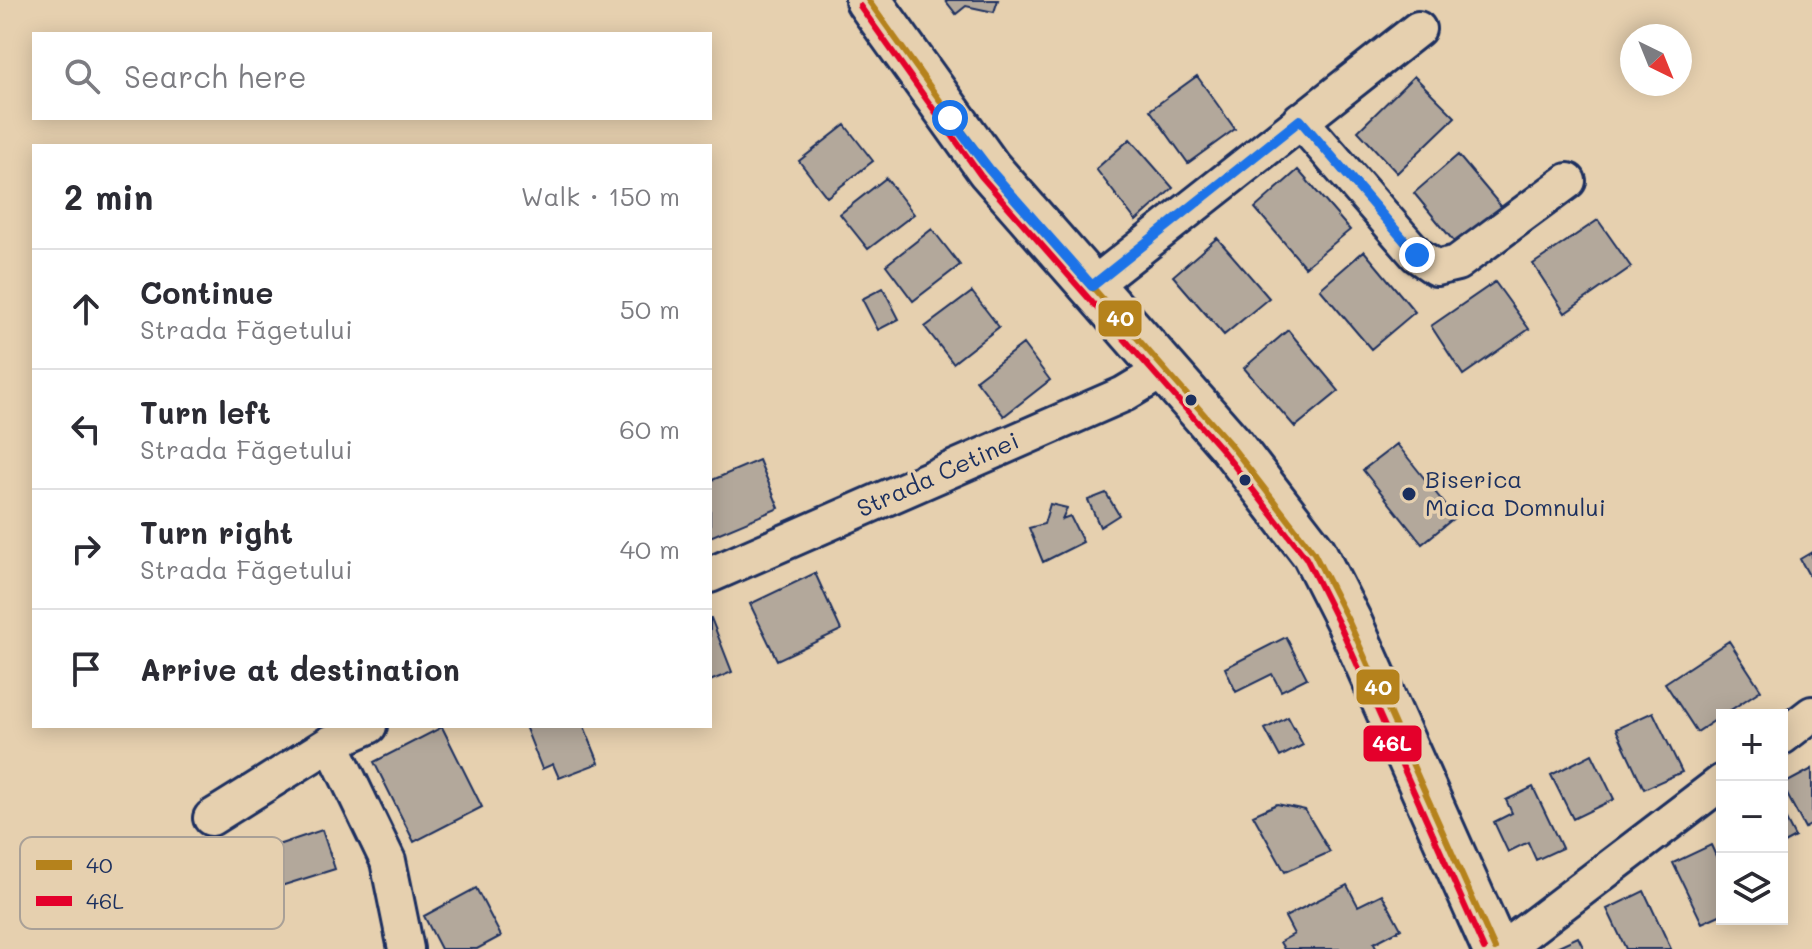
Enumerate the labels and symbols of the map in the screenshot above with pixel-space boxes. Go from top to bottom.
north arrow [1620,24,1692,96]
route start [932,100,968,136]
route end [1399,237,1435,273]
line badge: 40 [1097,299,1143,338]
text: 40 [1106,303,1134,332]
unlabelled marker [1183,392,1199,408]
street label: Strada Cetinei [851,424,1023,523]
place label: Biserica Maica Domnului [1425,463,1606,522]
unlabelled marker [1237,472,1253,488]
marker: Biserica Maica Domnului [1400,485,1418,503]
line badge: 40 [1355,668,1401,706]
text: 40 [1364,672,1392,701]
line badge: 46L [1362,724,1423,763]
text: 46L [1372,728,1412,757]
legend [20,837,284,929]
text: 40 [86,850,113,879]
text: 46L [86,886,124,915]

